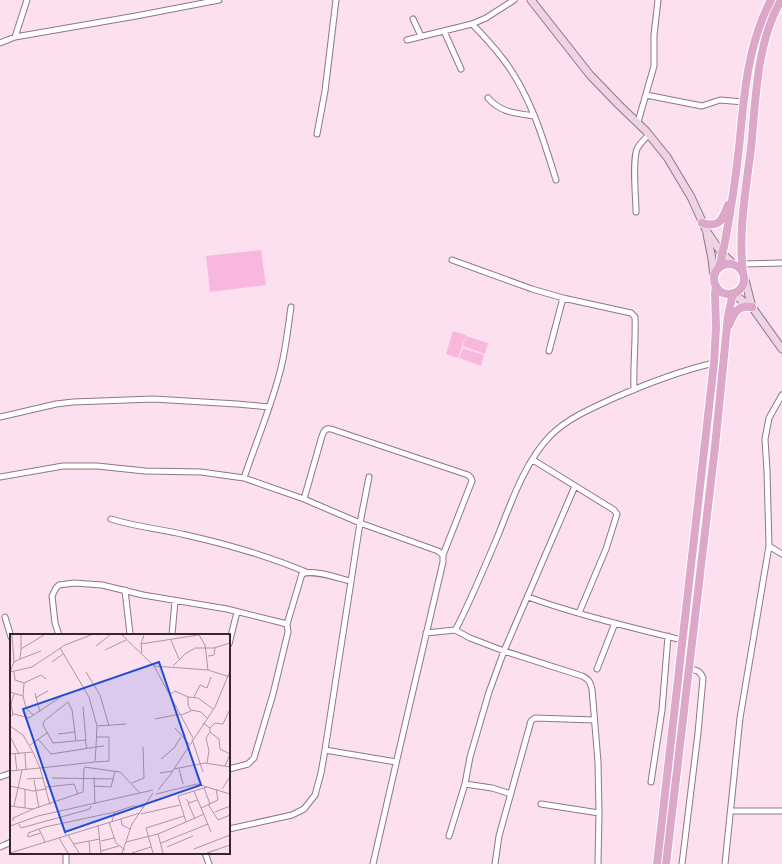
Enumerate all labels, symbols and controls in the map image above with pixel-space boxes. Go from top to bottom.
inset map [10,634,230,854]

